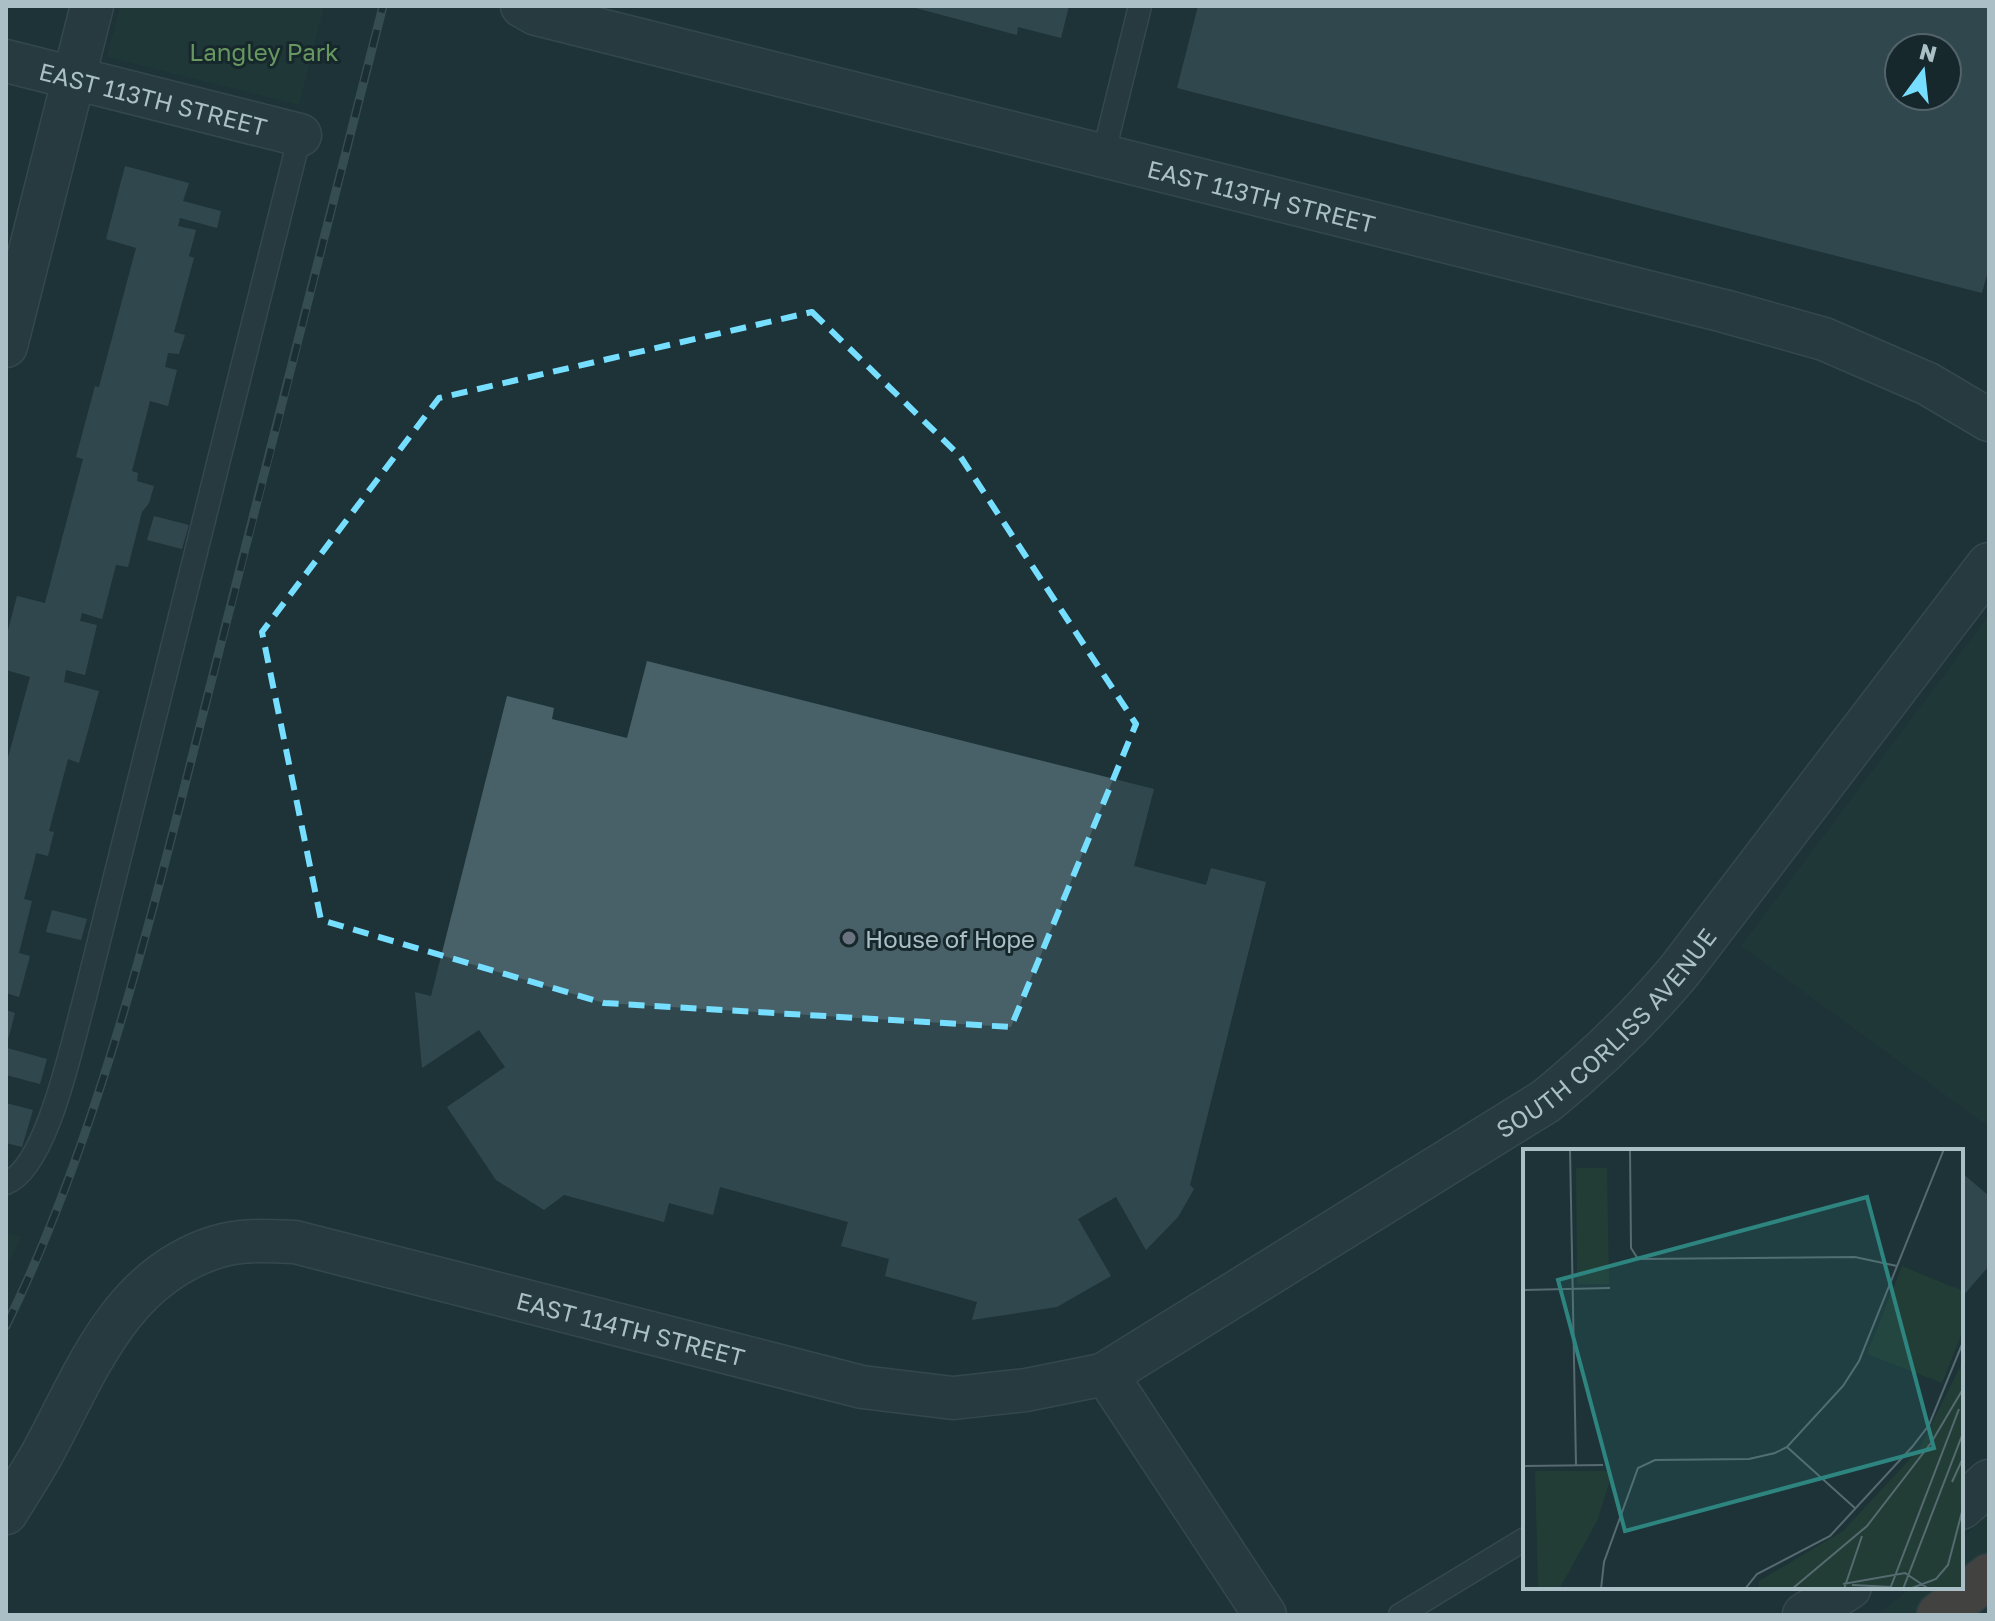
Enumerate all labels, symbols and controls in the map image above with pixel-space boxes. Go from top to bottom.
north arrow [1883,32,1963,112]
park label: Langley Park [189,37,339,66]
text: N [1917,37,1940,67]
street label: EAST 113TH STREET [37,56,270,141]
street label: EAST 113TH STREET [1145,153,1379,238]
street label: SOUTH CORLISS AVENUE [1490,922,1721,1143]
place label: House of Hope [865,924,1035,953]
marker: House of Hope [840,929,858,947]
inset map [1523,1149,1963,1589]
street label: EAST 114TH STREET [514,1285,748,1371]

